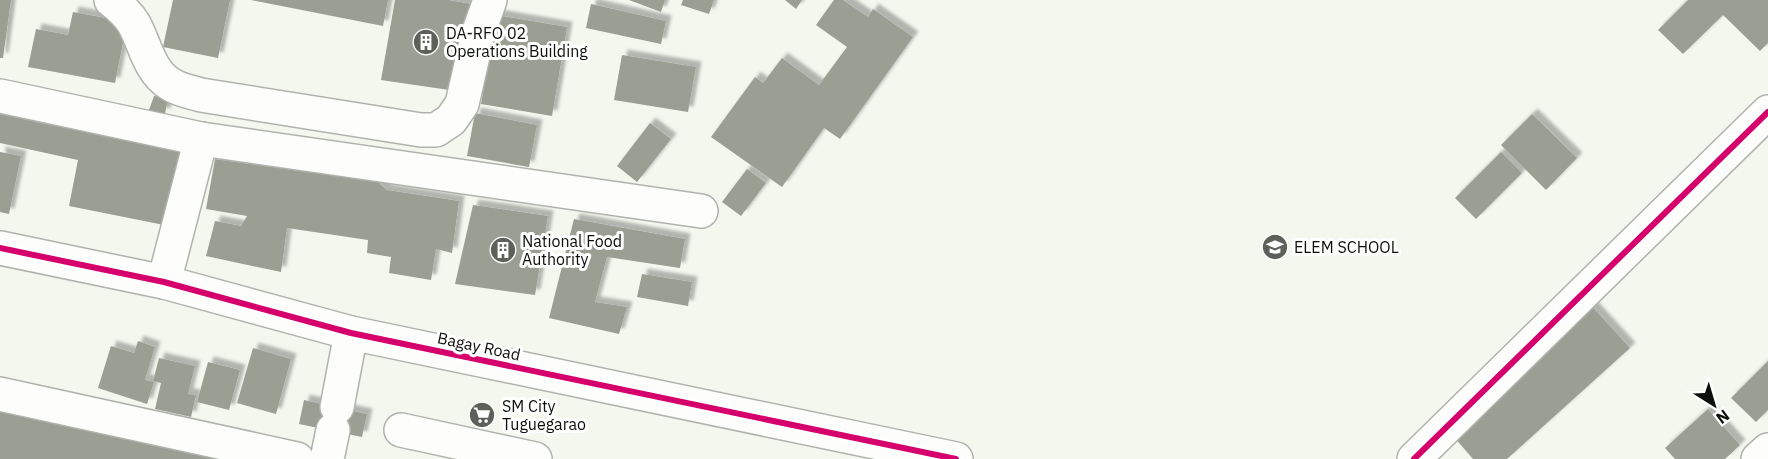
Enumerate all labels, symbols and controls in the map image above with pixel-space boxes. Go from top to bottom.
place label: DA-RFO 02 Operations Building [446,23,588,61]
building icon: DA-RFO 02 Operations Building [411,27,441,57]
place label: National Food Authority [522,231,622,269]
school or university icon: ELEM SCHOOL [1260,232,1290,262]
building icon: National Food Authority [488,235,518,265]
place label: ELEM SCHOOL [1294,237,1399,257]
street label: Bagay Road [436,327,522,365]
north arrow [1684,375,1744,435]
place label: SM City Tuguegarao [502,396,586,434]
supermarket icon: SM City Tuguegarao [467,400,497,430]
text: N [1712,406,1734,428]

